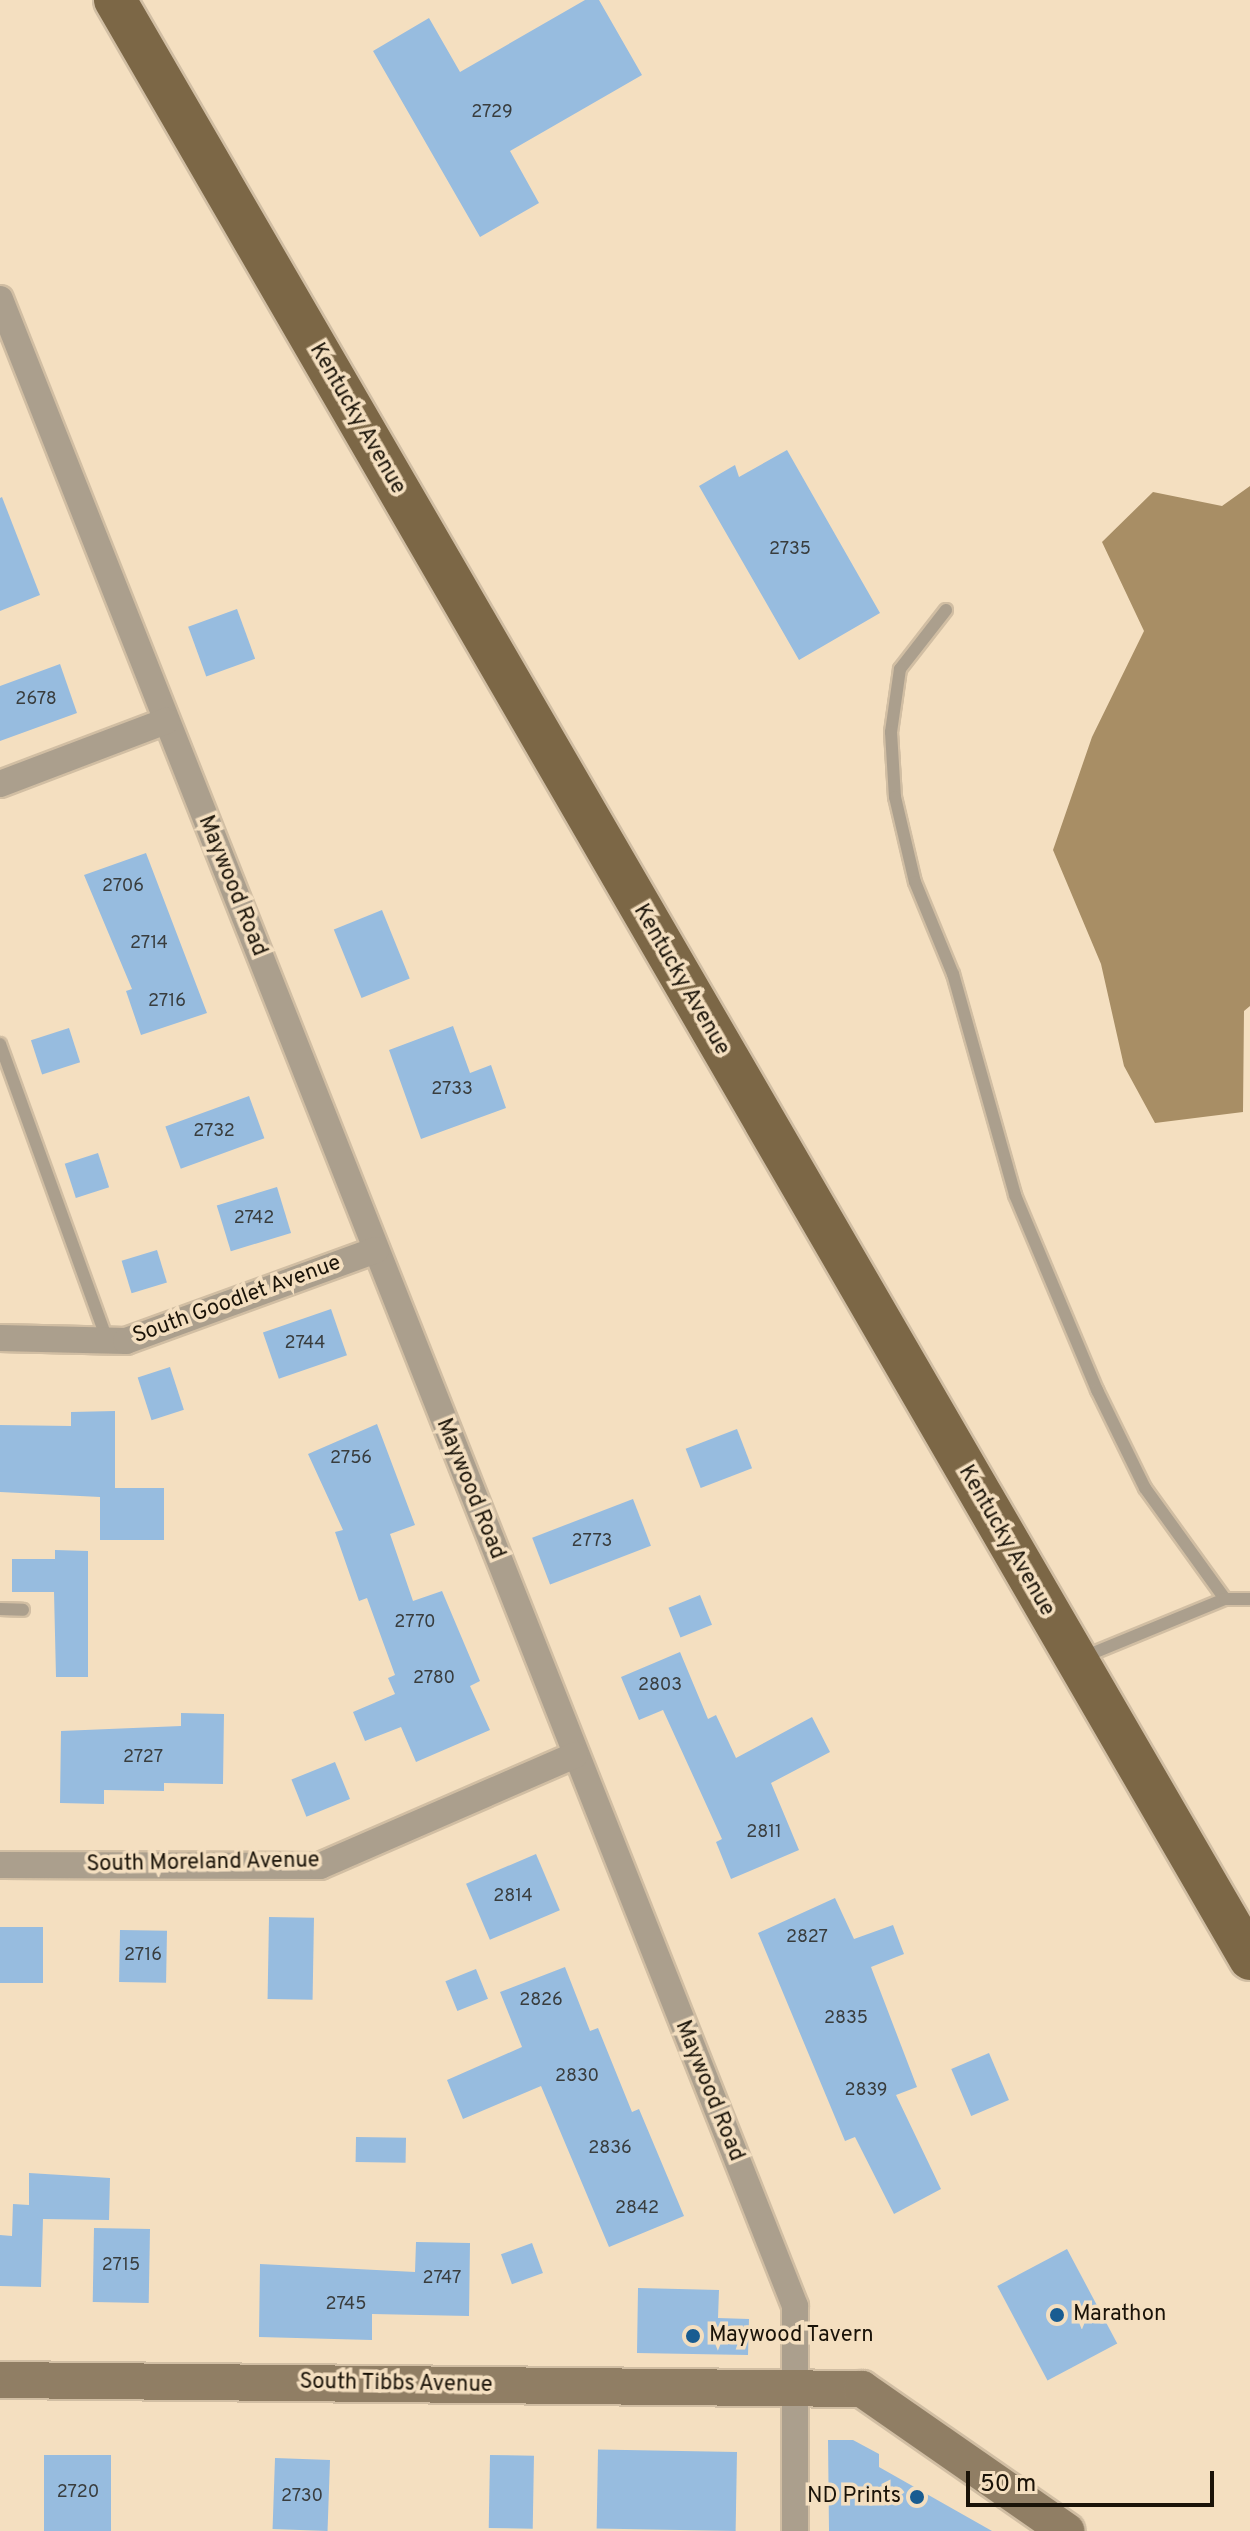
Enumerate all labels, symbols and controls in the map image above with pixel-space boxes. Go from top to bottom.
house number: 2729 [471,102,513,124]
street label: Kentucky Avenue [303,338,411,500]
house number: 2735 [769,539,811,561]
house number: 2678 [15,689,57,711]
street label: Maywood Road [192,812,272,960]
house number: 2706 [102,876,144,898]
street label: Kentucky Avenue [627,899,735,1061]
house number: 2714 [130,933,168,955]
house number: 2716 [148,991,186,1013]
house number: 2733 [431,1079,473,1101]
house number: 2732 [193,1121,235,1143]
house number: 2742 [234,1208,274,1230]
street label: South Goodlet Avenue [129,1250,345,1350]
house number: 2744 [285,1333,325,1355]
street label: Maywood Road [430,1415,510,1563]
house number: 2756 [330,1448,372,1470]
street label: Kentucky Avenue [952,1460,1060,1622]
house number: 2773 [572,1531,612,1553]
house number: 2770 [394,1612,436,1634]
house number: 2780 [413,1668,455,1690]
house number: 2803 [638,1675,682,1697]
house number: 2727 [123,1747,163,1769]
house number: 2811 [746,1822,782,1844]
street label: South Moreland Avenue [86,1848,320,1878]
house number: 2814 [493,1886,533,1908]
house number: 2827 [786,1927,828,1949]
house number: 2716 [124,1945,162,1967]
house number: 2826 [519,1990,563,2012]
house number: 2835 [824,2008,868,2030]
street label: Maywood Road [669,2017,749,2165]
house number: 2830 [555,2066,599,2088]
house number: 2839 [844,2080,888,2102]
house number: 2836 [588,2138,632,2160]
house number: 2842 [615,2198,659,2220]
house number: 2715 [102,2255,140,2277]
house number: 2747 [423,2268,461,2290]
house number: 2745 [326,2294,366,2316]
place label: Marathon [1073,2302,1166,2328]
marker: Marathon [1048,2306,1066,2324]
place label: Maywood Tavern [709,2323,874,2349]
marker: Maywood Tavern [684,2327,702,2345]
street label: South Tibbs Avenue [298,2369,494,2399]
scale bar [970,2455,1218,2505]
text: 50 m [980,2470,1036,2500]
house number: 2720 [57,2482,99,2504]
place label: ND Prints [807,2484,901,2510]
house number: 2730 [281,2486,323,2508]
marker: ND Prints [908,2488,926,2506]

